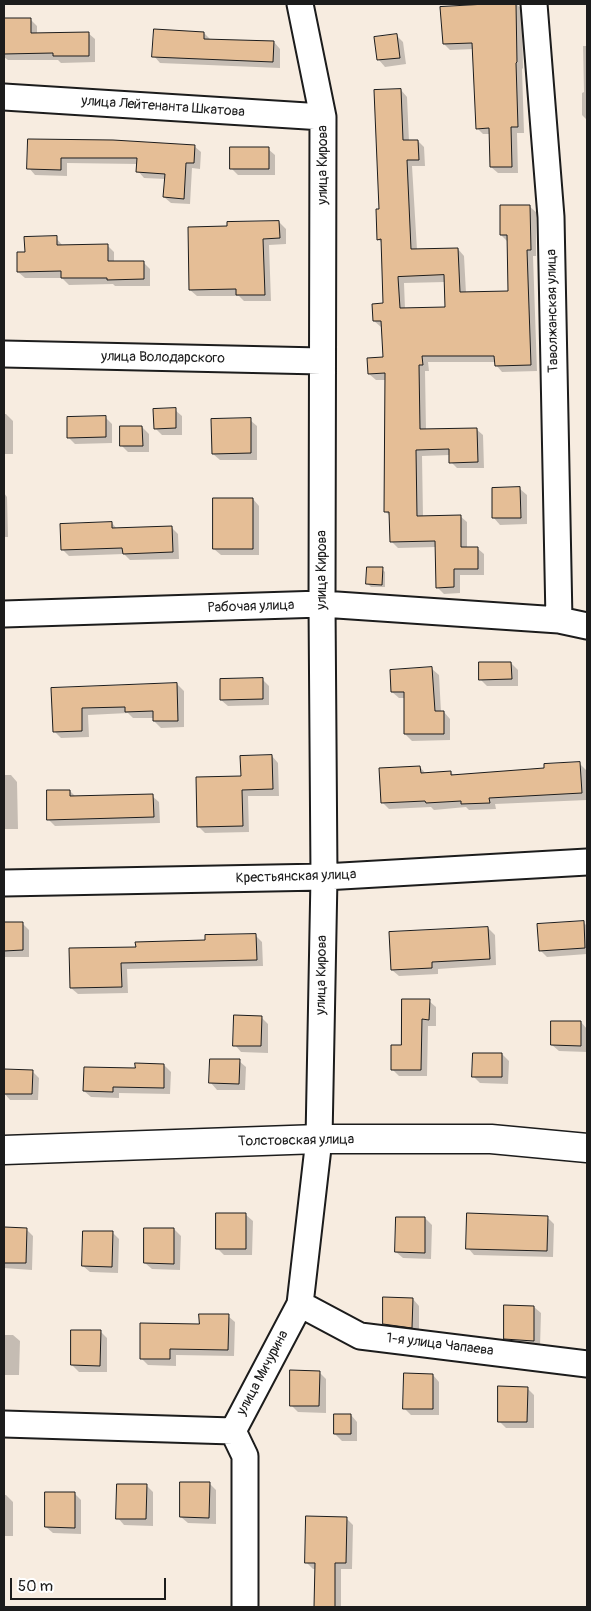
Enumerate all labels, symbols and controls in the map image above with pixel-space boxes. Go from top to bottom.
street label: улица Лейтенанта Шкатова [81,93,245,121]
street label: улица Кирова [315,125,331,205]
street label: Таволжанская улица [544,249,562,373]
street label: улица Володарского [101,349,225,367]
street label: улица Кирова [314,530,330,610]
street label: Рабочая улица [207,597,295,617]
street label: Крестьянская улица [235,866,357,888]
street label: улица Кирова [313,935,331,1015]
street label: Толстовская улица [238,1132,354,1150]
street label: улица Мичурина [234,1328,292,1418]
street label: 1-я улица Чапаева [385,1330,495,1360]
scale bar [12,1568,169,1600]
text: 50 m [18,1577,53,1596]

